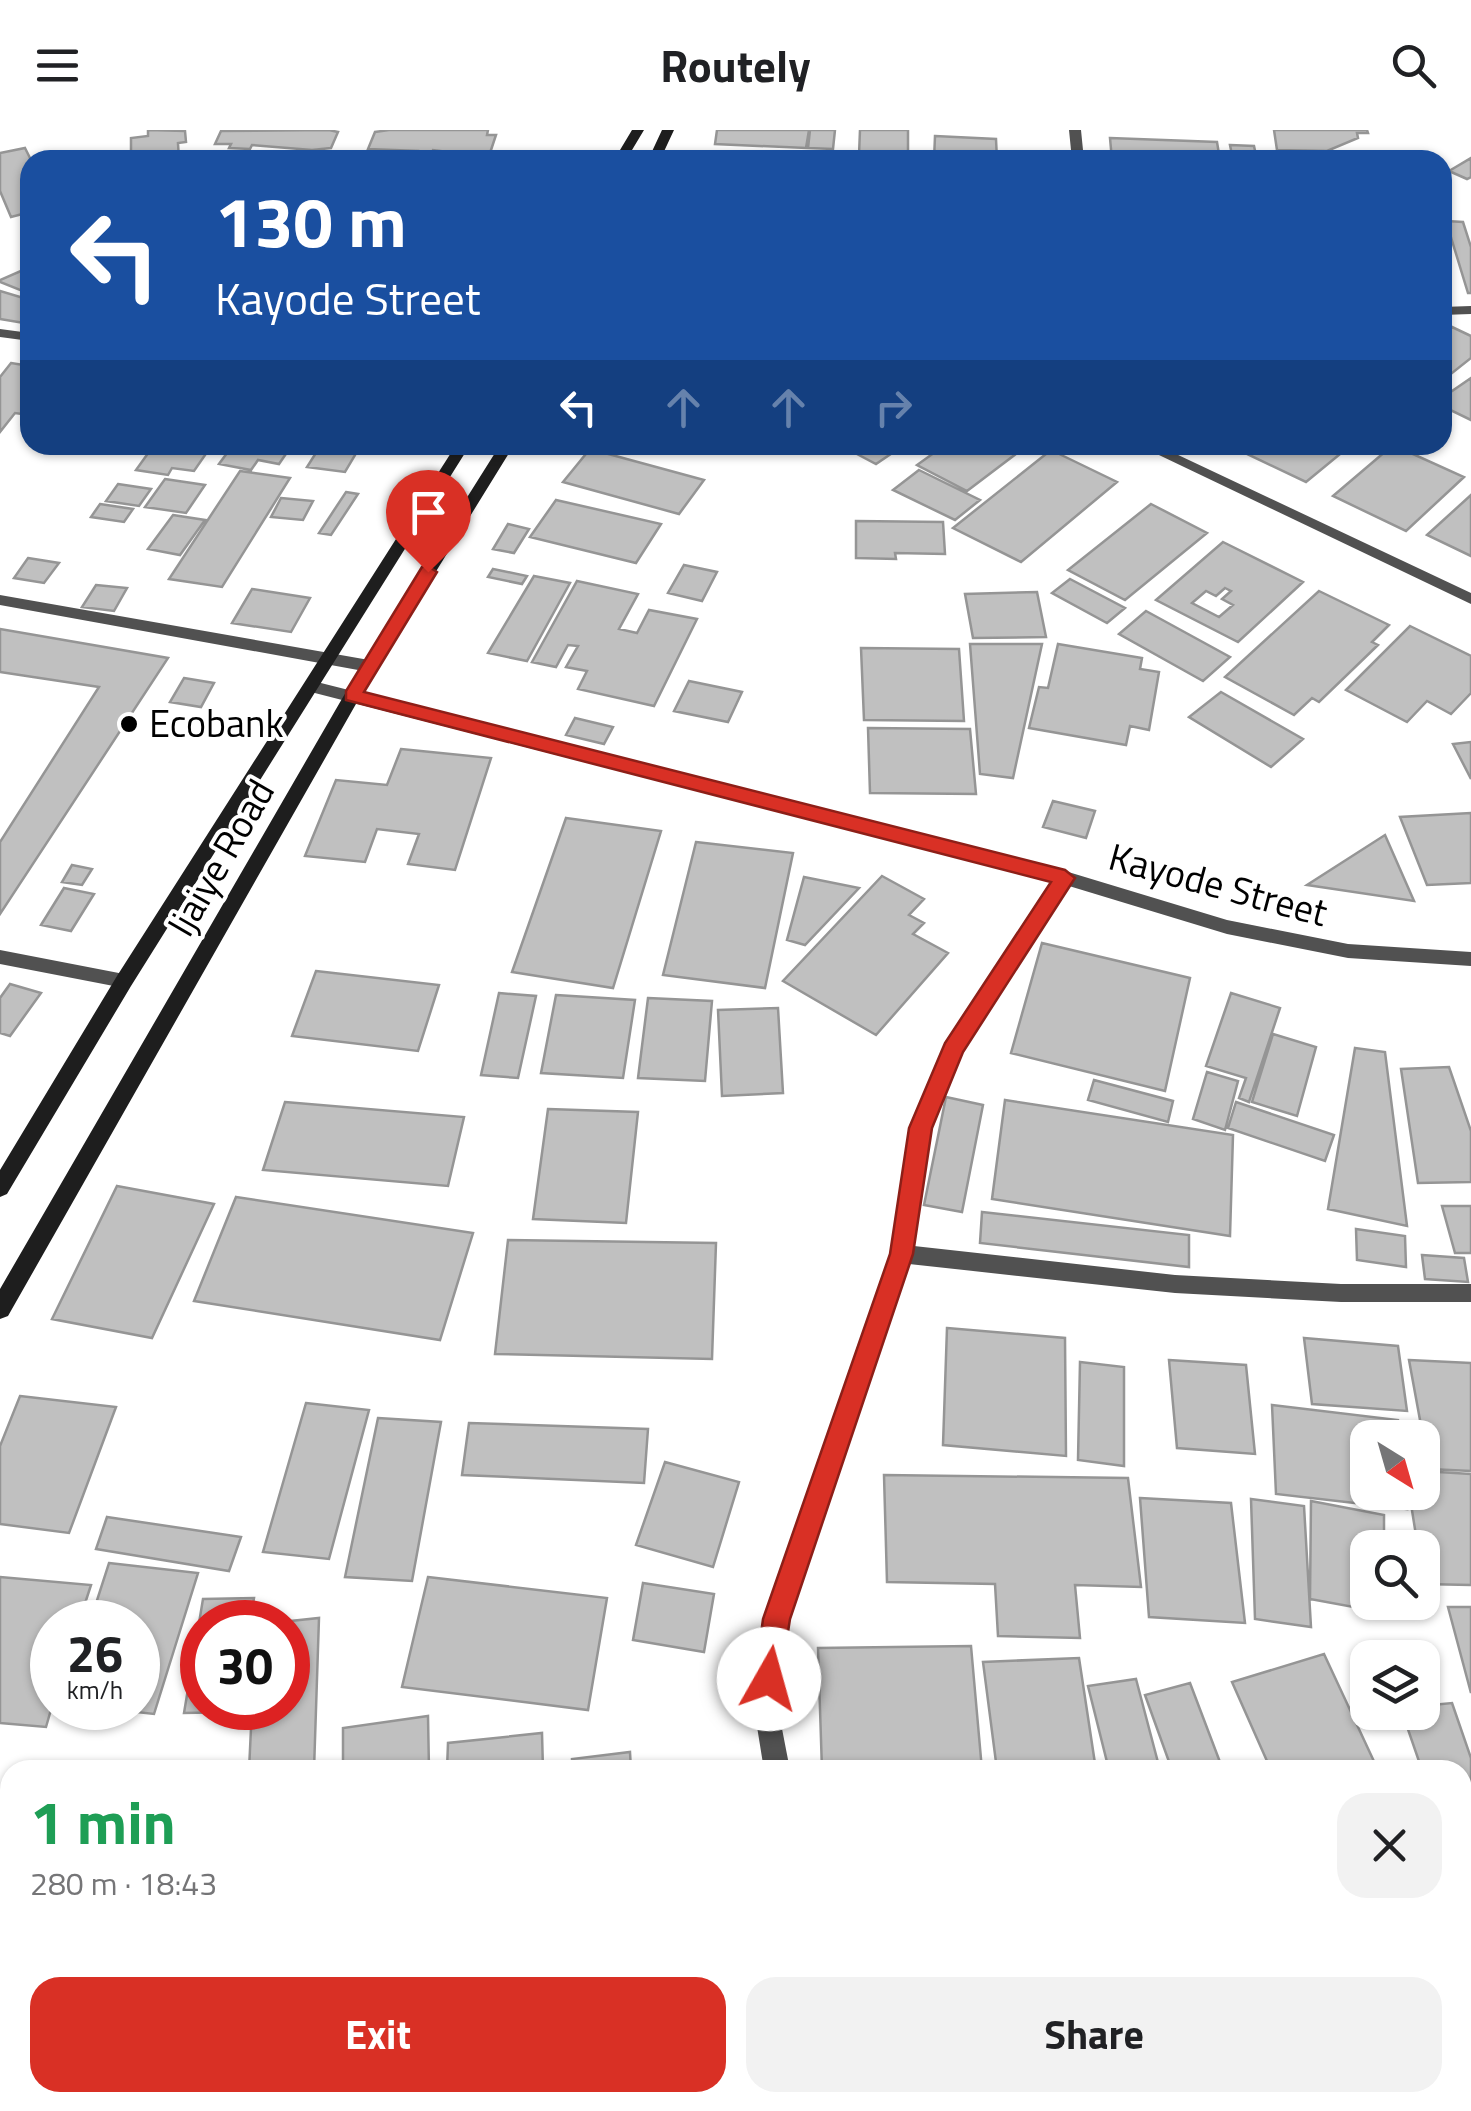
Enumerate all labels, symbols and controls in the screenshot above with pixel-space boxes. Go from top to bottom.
text: Routely [660,31,811,99]
icon: menu [30,38,85,93]
icon: search [1386,38,1441,93]
text: 130 m [215,168,407,274]
icon: left [50,190,180,320]
text: Kayode Street [215,264,480,332]
icon: left [551,380,606,435]
icon: ahead [656,380,711,435]
icon: ahead [761,380,816,435]
icon: right [866,380,921,435]
pin [386,470,471,573]
icon: arrive [401,485,456,540]
place label: Ecobank [149,694,284,752]
marker: Ecobank [118,713,140,735]
street label: Ijaiye Road [152,768,288,947]
street label: Kayode Street [1102,827,1334,941]
north arrow [1350,1420,1440,1510]
map controls [1350,1420,1440,1730]
button: search [1350,1530,1440,1620]
speed limit sign: 30 [180,1600,310,1730]
text: 26 [67,1615,123,1691]
position arrow [717,1627,821,1731]
button: layers [1350,1640,1440,1730]
text: km/h [67,1671,123,1709]
text: 1 min [30,1776,176,1867]
button: close [1337,1793,1442,1898]
text: 280 m · 18:43 [30,1859,217,1907]
button: Exit [30,1977,726,2092]
button: Share [746,1977,1442,2092]

